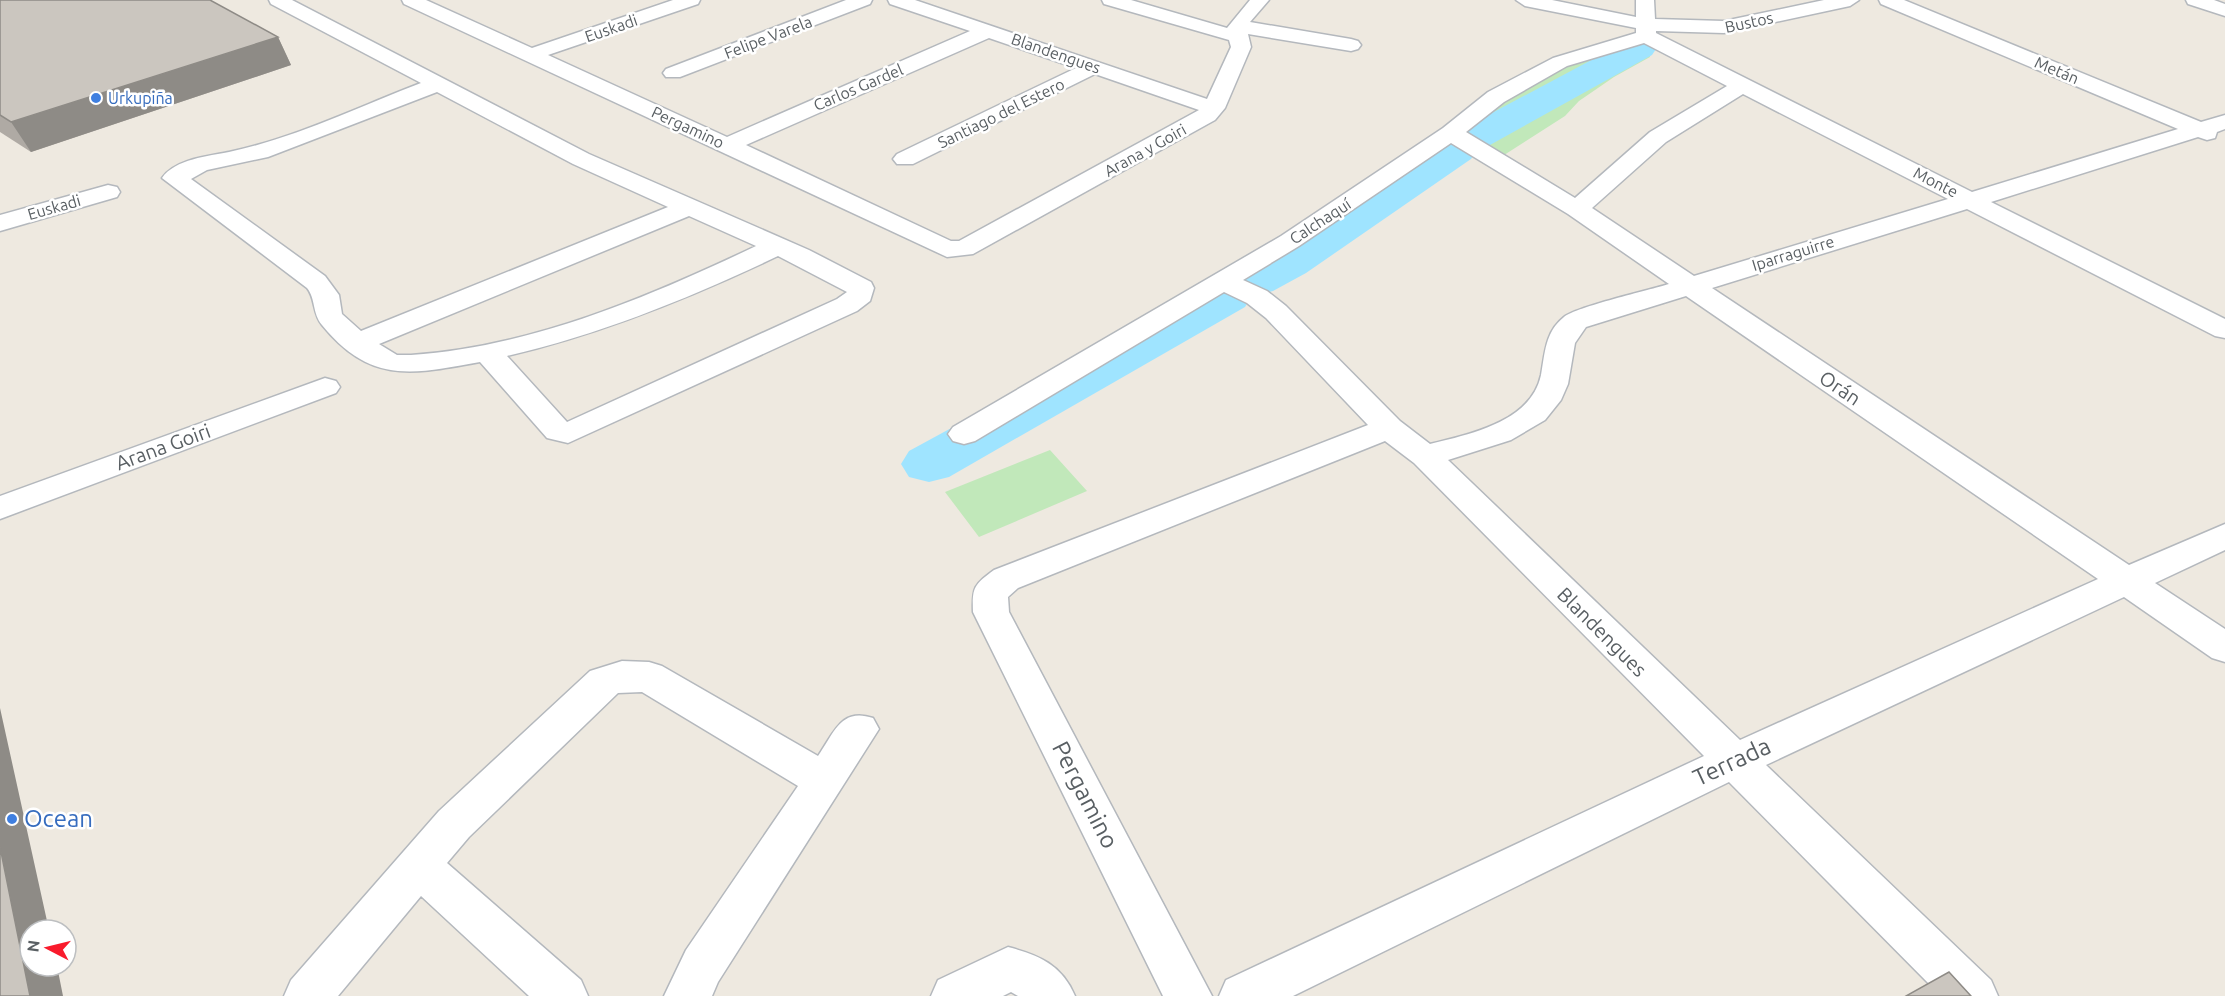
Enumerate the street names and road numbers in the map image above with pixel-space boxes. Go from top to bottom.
street label: Bustos [1723,8,1775,36]
street label: Euskadi [582,11,640,45]
street label: Felipe Varela [722,12,814,62]
street label: Blandengues [1009,29,1103,77]
street label: Metán [2032,53,2082,87]
street label: Carlos Gardel [811,60,905,114]
street label: Santiago del Estero [935,74,1067,152]
street label: Pergamino [649,102,727,152]
street label: Arana y Goiri [1101,120,1189,180]
street label: Monte [1911,163,1961,201]
street label: Euskadi [25,191,83,223]
street label: Calchaquí [1286,194,1355,247]
street label: Iparraguirre [1750,232,1836,274]
street label: Orán [1815,366,1865,410]
street label: Arana Goiri [112,419,213,474]
street label: Blandengues [1553,582,1652,681]
street label: Terrada [1689,732,1775,791]
street label: Pergamino [1047,737,1124,853]

